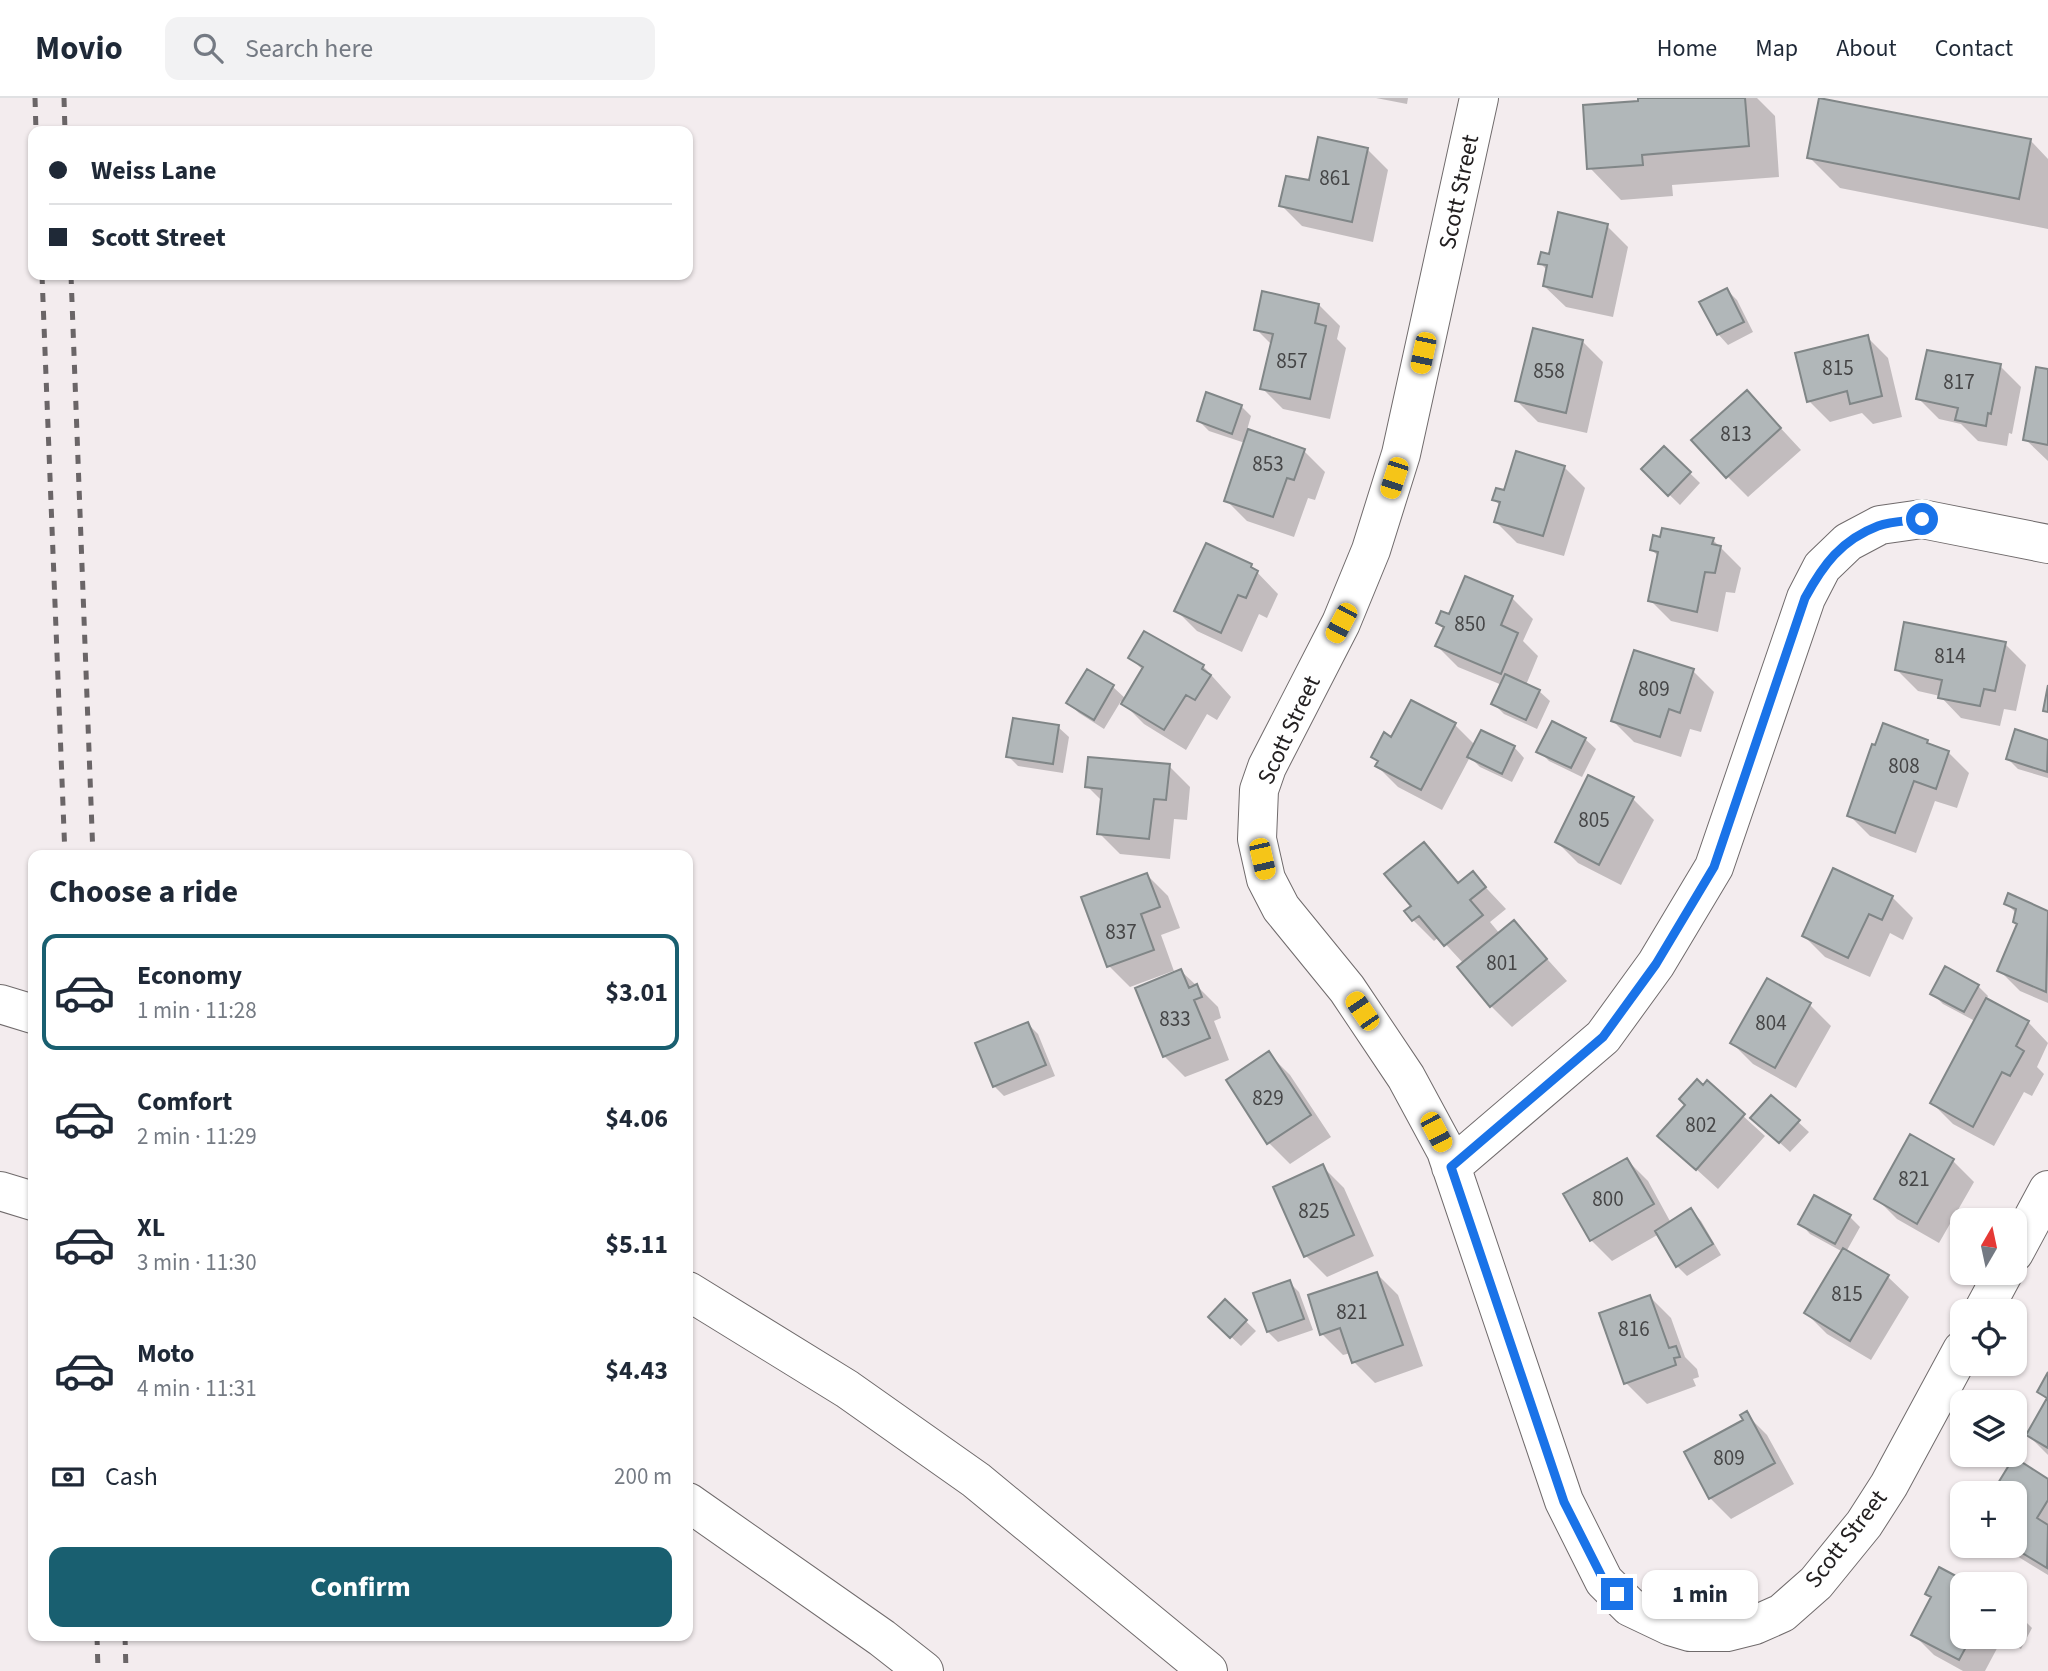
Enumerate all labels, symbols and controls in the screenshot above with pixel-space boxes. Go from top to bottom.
search box [165,17,655,80]
text: Movio [35,25,123,72]
icon: search [189,29,227,67]
text: Search here [245,30,373,67]
text: Home [1657,31,1717,66]
text: Map [1755,31,1798,66]
text: About [1836,31,1897,66]
text: Contact [1935,31,2013,66]
street label: Scott Street [1430,131,1488,253]
text: Weiss Lane [91,152,217,189]
house number: 861 [1319,163,1351,193]
text: Scott Street [91,219,226,256]
car [1409,330,1438,376]
house number: 857 [1276,346,1308,376]
house number: 815 [1822,353,1854,383]
house number: 858 [1533,356,1565,386]
house number: 817 [1943,367,1975,397]
house number: 813 [1720,419,1752,449]
house number: 853 [1252,449,1284,479]
car [1378,455,1411,501]
route start [1906,503,1938,535]
car [1322,600,1361,646]
house number: 850 [1454,609,1486,639]
house number: 814 [1934,641,1966,671]
street label: Scott Street [1249,670,1329,790]
house number: 809 [1638,674,1670,704]
house number: 808 [1888,751,1920,781]
house number: 805 [1578,805,1610,835]
car [1248,836,1277,882]
text: Choose a ride [49,869,238,915]
house number: 837 [1105,917,1137,947]
house number: 801 [1486,948,1518,978]
text: Economy [137,957,242,994]
icon: car [53,961,116,1024]
text: $3.01 [605,974,668,1011]
car [1342,988,1383,1034]
text: 1 min · 11:28 [137,994,257,1027]
house number: 833 [1159,1004,1191,1034]
house number: 804 [1755,1008,1787,1038]
text: Comfort [137,1083,232,1120]
house number: 829 [1252,1083,1284,1113]
icon: car [53,1087,116,1150]
text: $4.06 [605,1100,668,1137]
car [1417,1109,1456,1155]
house number: 802 [1685,1110,1717,1140]
text: 2 min · 11:29 [137,1120,257,1153]
house number: 821 [1898,1164,1930,1194]
house number: 800 [1592,1184,1624,1214]
house number: 825 [1298,1196,1330,1226]
north arrow [1950,1208,2026,1284]
map controls [1950,1208,2027,1649]
text: XL [137,1209,165,1246]
icon: car [53,1213,116,1276]
text: $5.11 [605,1226,668,1263]
text: 3 min · 11:30 [137,1246,257,1279]
house number: 815 [1831,1279,1863,1309]
house number: 821 [1336,1297,1368,1327]
button: locate [1950,1299,2027,1376]
house number: 816 [1618,1314,1650,1344]
text: Moto [137,1335,194,1372]
icon: car [53,1339,116,1402]
text: $4.43 [605,1352,668,1389]
text: 4 min · 11:31 [137,1372,257,1405]
button: layers [1950,1390,2027,1467]
house number: 809 [1713,1443,1745,1473]
icon: cash [49,1458,87,1496]
text: Cash [105,1458,158,1495]
text: 200 m [614,1460,672,1493]
button: + [1950,1481,2027,1558]
street label: Scott Street [1796,1482,1896,1596]
button: Confirm [49,1547,672,1627]
callout: 1 min [1642,1570,1757,1618]
button: − [1950,1572,2027,1649]
route end [1601,1578,1633,1610]
text: 1 min [1672,1578,1728,1611]

